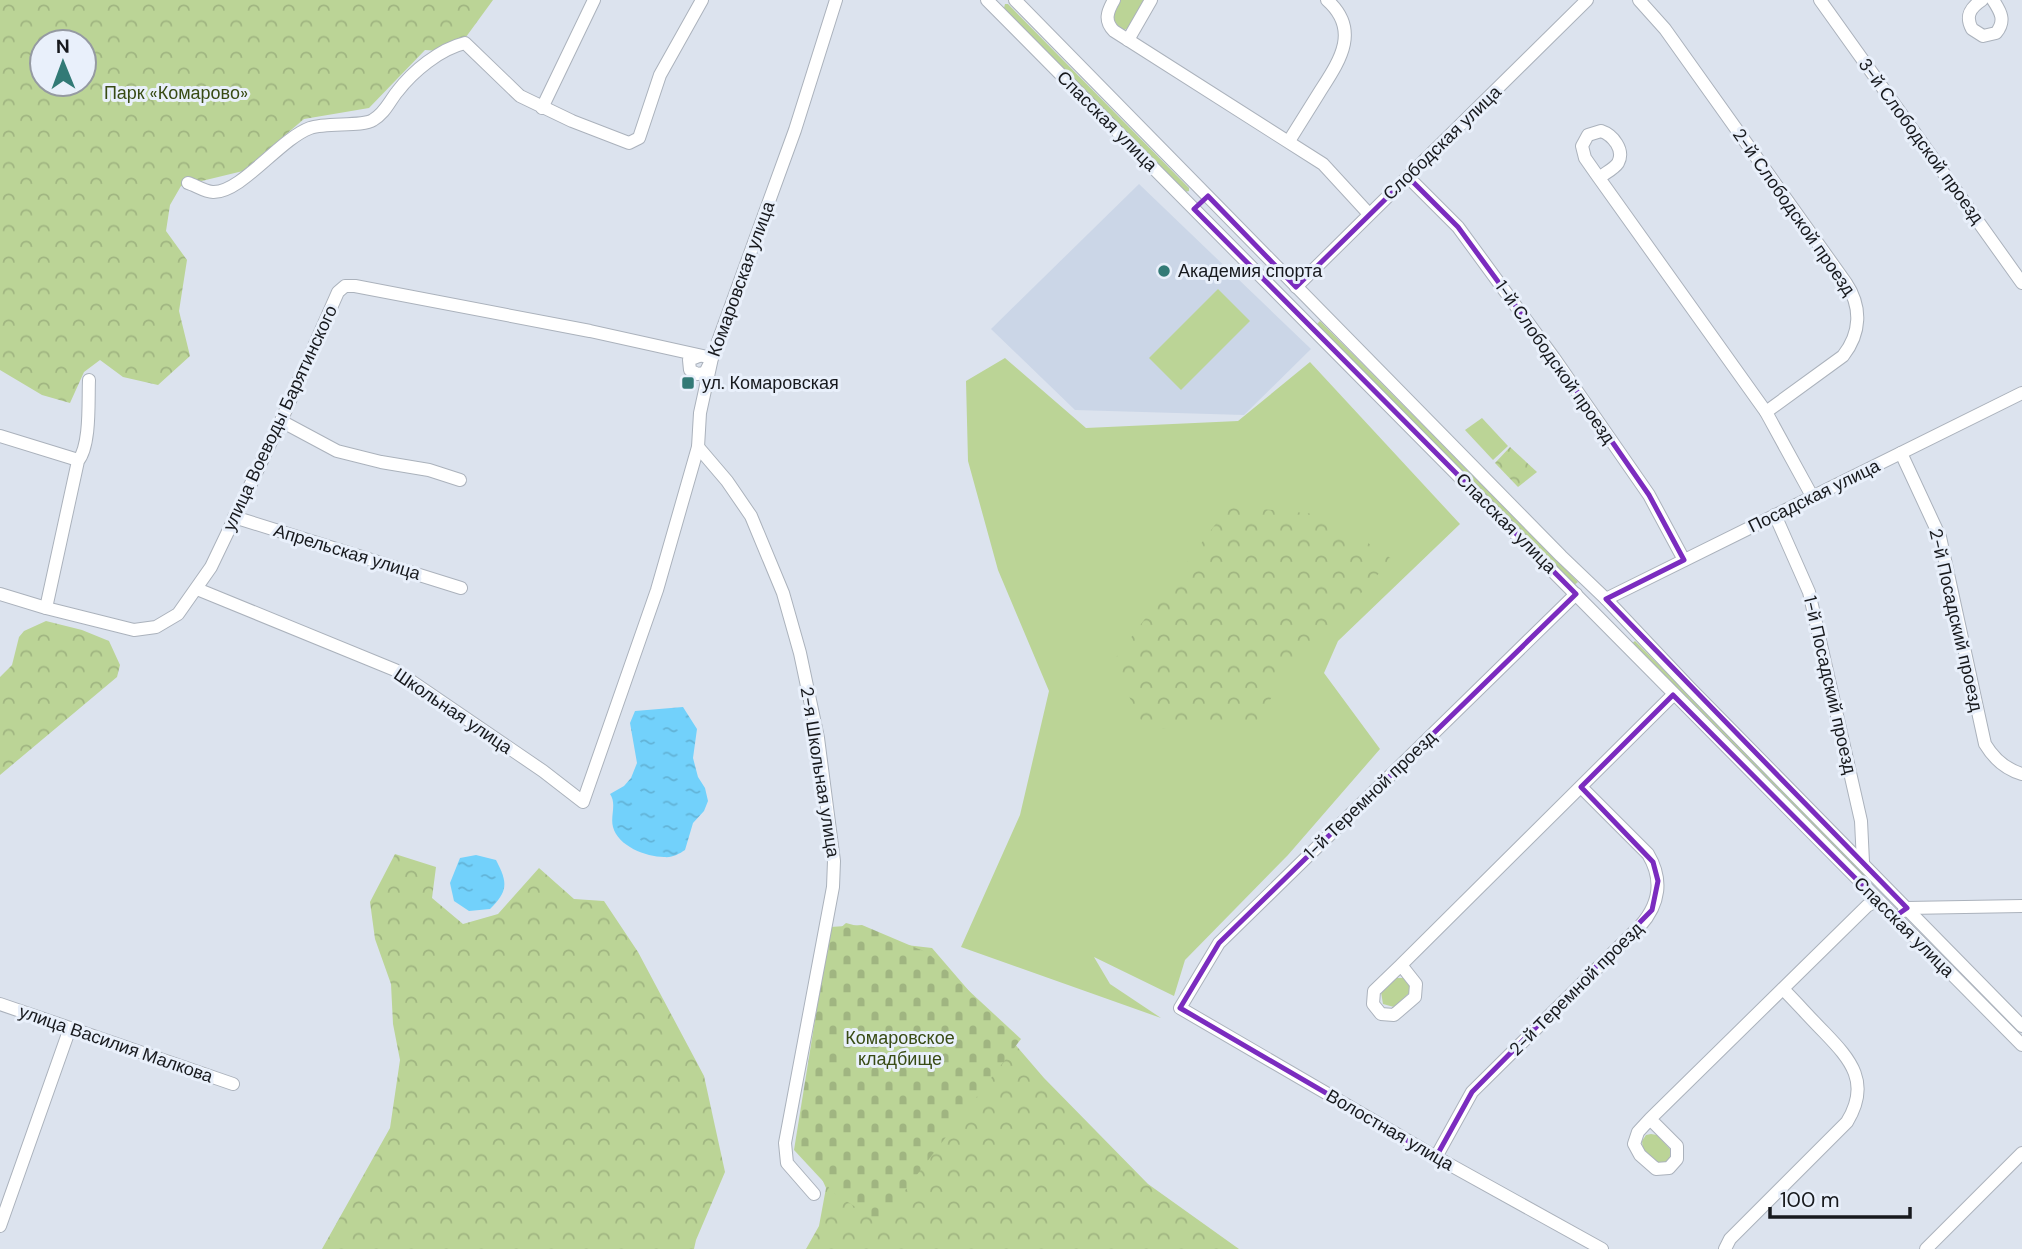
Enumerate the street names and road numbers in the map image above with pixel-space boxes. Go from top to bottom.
street label: 3-й Слободской проезд [1853,53,1989,229]
street label: Спасская улица [1051,65,1163,177]
street label: Слободская улица [1378,80,1507,206]
street label: 2-й Слободской проезд [1727,124,1861,301]
street label: Комаровская улица [702,197,781,360]
street label: 1-й Слободской проезд [1490,276,1621,449]
street label: улица Воеводы Барятинского [217,301,343,535]
street label: Посадская улица [1744,453,1885,538]
street label: Спасская улица [1450,467,1562,579]
street label: Апрельская улица [271,518,424,586]
street label: 2-й Посадский проезд [1923,526,1989,714]
street label: 1-й Посадский проезд [1798,594,1862,777]
street label: Школьная улица [389,662,518,760]
street label: 2-я Школьная улица [795,685,846,860]
street label: 1-й Теремной проезд [1299,725,1442,864]
street label: Спасская улица [1848,871,1960,983]
street label: 2-й Теремной проезд [1504,917,1648,1061]
street label: улица Василия Малкова [16,1000,217,1089]
street label: Волостная улица [1322,1084,1459,1177]

